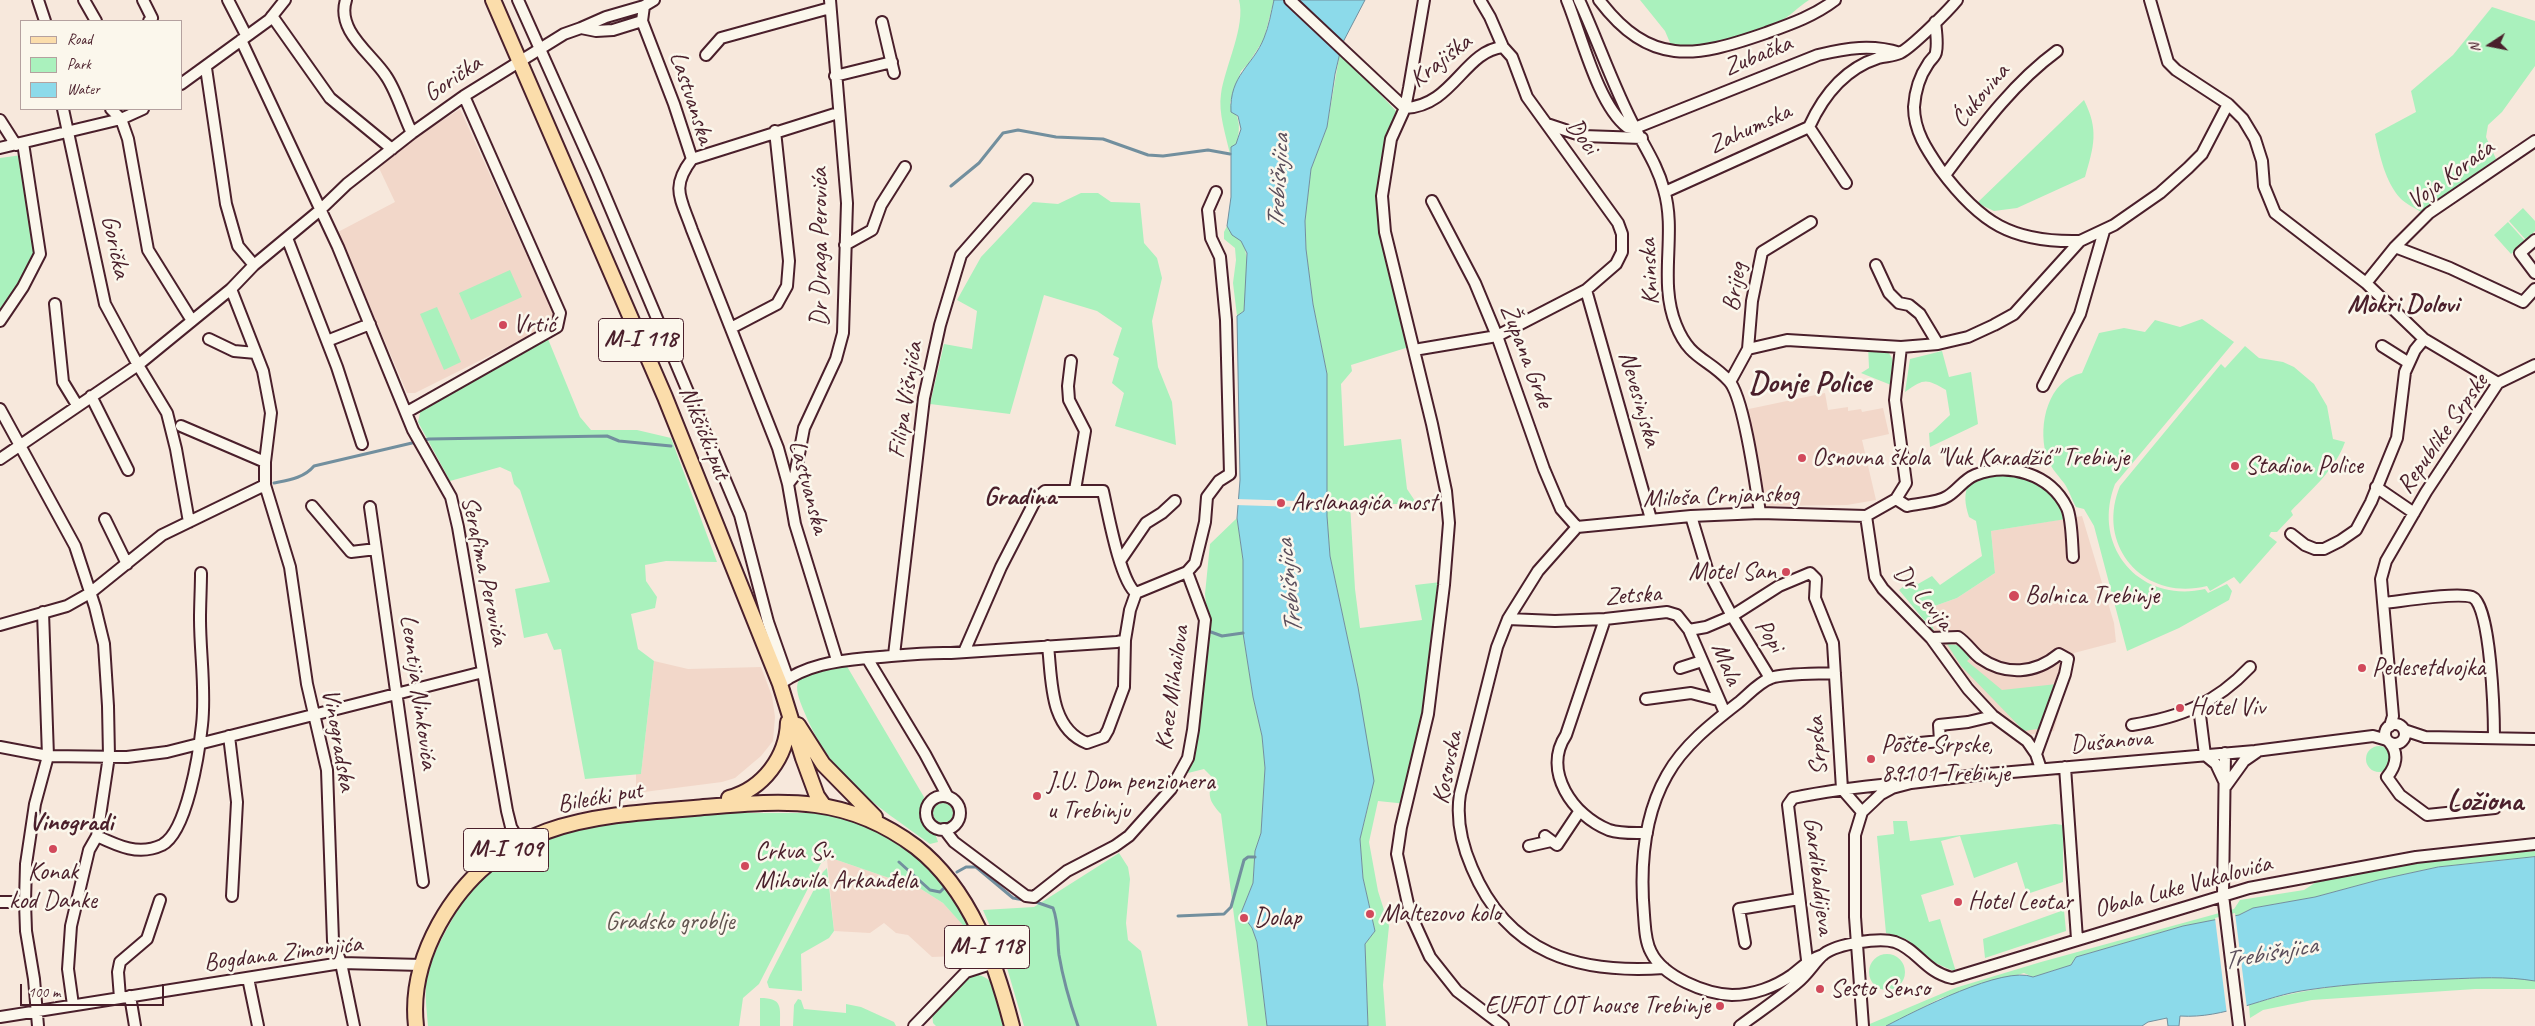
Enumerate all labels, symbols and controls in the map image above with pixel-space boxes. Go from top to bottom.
legend [20,20,182,110]
north arrow [2465,20,2515,70]
street label: Krajiška [1404,27,1478,95]
street label: Zubačka [1719,29,1797,83]
text: Road [67,30,92,49]
text: N [2466,42,2484,54]
street label: Lastvanska [662,48,720,148]
street label: Gorička [418,49,488,109]
text: Park [67,55,91,74]
street label: Ćukovina [1946,58,2016,134]
text: Water [67,80,100,99]
street label: Zahumska [1704,97,1796,161]
street label: Doci [1559,113,1605,161]
street label: Voja Koraća [2402,133,2500,217]
water label: Trebišnjica [1261,134,1297,230]
street label: Dr Draga Perovića [805,168,835,326]
street label: Gorička [94,213,136,281]
street label: Kninska [1633,238,1667,306]
street label: Brijeg [1716,261,1754,313]
district label: Mokri Dolovi [2347,289,2459,321]
street label: Župana Grde [1493,300,1559,412]
place label: Vrtić [513,310,556,340]
road number: M-I 118 [598,318,684,362]
marker: Vrtić [497,319,509,331]
street label: Filipa Višnjića [882,340,930,460]
street label: Nevesinjska [1611,348,1667,450]
district label: Donje Police [1749,366,1871,402]
street label: Republike Srpske [2391,368,2495,500]
street label: Nikšićki put [672,382,736,484]
street label: Lastvanska [781,437,835,537]
place label: Osnovna škola "Vuk Karadžić" Trebinje [1812,443,2129,473]
place label: Stadion Police [2245,451,2363,481]
marker: Osnovna škola "Vuk Karadžić" Trebinje [1796,452,1808,464]
marker: Stadion Police [2229,460,2241,472]
street label: Miloša Crnjanskog [1642,479,1800,515]
district label: Gradina [984,481,1056,513]
place label: Arslanagića most [1291,488,1437,518]
street label: Serafima Perovića [454,494,514,648]
marker: Arslanagića most [1275,497,1287,509]
water label: Trebišnjica [1270,538,1310,636]
place label: Motel San [1688,557,1776,587]
street label: Dr Levija [1887,559,1959,637]
marker: Motel San [1780,566,1792,578]
street label: Zetska [1604,579,1662,613]
place label: Bolnica Trebinje [2025,581,2159,611]
marker: Bolnica Trebinje [2007,589,2021,603]
street label: Leontija Ninkovića [392,613,444,771]
street label: Popi [1747,614,1791,658]
street label: Knez Mihailova [1149,624,1197,752]
street label: Mala [1704,638,1748,690]
place label: Pedesetdvojka [2372,653,2485,683]
marker: Pedesetdvojka [2356,662,2368,674]
street label: Vinogradska [314,686,362,794]
place label: Hotel Viv [2190,693,2265,723]
marker: Hotel Viv [2174,702,2186,714]
street label: Srpska [1801,716,1835,776]
street label: Dušanova [2069,723,2153,761]
street label: Kosovska [1426,729,1470,807]
place label: Pošte Srpske, 89101 Trebinje [1881,730,2010,789]
marker: Pošte Srpske, 89101 Trebinje [1865,753,1877,765]
place label: J.U. Dom penzionera u Trebinju [1047,767,1215,826]
street label: Bilećki put [555,776,645,820]
district label: Ložiona [2447,784,2523,820]
marker: J.U. Dom penzionera u Trebinju [1031,790,1043,802]
district label: Vinogradi [29,807,113,839]
street label: Gardibaldijeva [1796,816,1840,936]
road number: M-I 109 [464,828,548,872]
place label: Crkva Sv. Mihovila Arkanđela [755,837,918,896]
marker: Konak kod Danke [47,843,59,855]
street label: Obala Luke Vukalovića [2091,849,2275,925]
place label: Konak kod Danke [9,857,97,916]
marker: Crkva Sv. Mihovila Arkanđela [739,860,751,872]
place label: Hotel Leotar [1968,887,2073,917]
marker: Hotel Leotar [1952,896,1964,908]
place label: Maltezovo kolo [1380,899,1501,929]
place label: Dolap [1254,903,1301,933]
park label: Gradsko groblje [605,907,735,937]
marker: Maltezovo kolo [1364,908,1376,920]
marker: Dolap [1238,912,1250,924]
road number: M-I 118 [944,926,1030,969]
street label: Bogdana Zimonjića [202,929,364,979]
water label: Trebišnjica [2221,930,2319,978]
scale bar [22,974,166,1006]
place label: Sesto Senso [1830,974,1930,1004]
text: 100 m [28,983,60,1002]
marker: Sesto Senso [1814,983,1826,995]
place label: EUFOT LOT house Trebinje [1485,991,1710,1021]
marker: EUFOT LOT house Trebinje [1714,1000,1726,1012]

